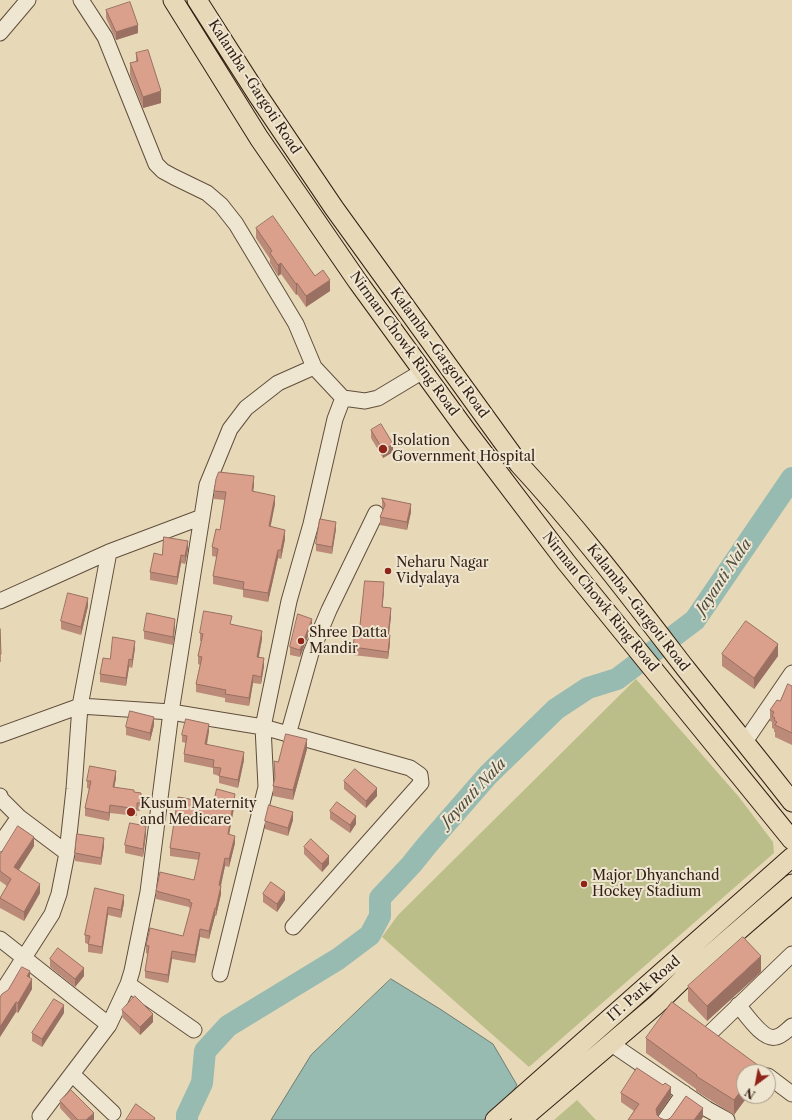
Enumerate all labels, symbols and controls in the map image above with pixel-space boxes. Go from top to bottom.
street label: Kalamba -Gargoti Road [204,17,304,157]
street label: Nirman Chowk Ring Road [346,268,462,420]
street label: Kalamba -Gargoti Road [386,285,492,421]
place label: Isolation Government Hospital [392,433,535,466]
marker: Isolation Government Hospital [377,443,389,455]
street label: Nirman Chowk Ring Road [539,529,661,675]
water label: Jayanti Nala [692,536,756,618]
street label: Kalamba -Gargoti Road [583,541,693,675]
place label: Neharu Nagar Vidyalaya [396,555,489,588]
marker: Neharu Nagar Vidyalaya [383,566,393,576]
place label: Shree Datta Mandir [309,625,387,658]
marker: Shree Datta Mandir [296,636,306,646]
water label: Jayanti Nala [438,755,510,831]
place label: Kusum Maternity and Medicare [140,796,257,828]
marker: Kusum Maternity and Medicare [125,806,137,818]
place label: Major Dhyanchand Hockey Stadium [592,868,720,900]
marker: Major Dhyanchand Hockey Stadium [579,879,589,889]
street label: IT. Park Road [604,953,684,1025]
north arrow [736,1064,776,1104]
text: N [742,1085,758,1102]

